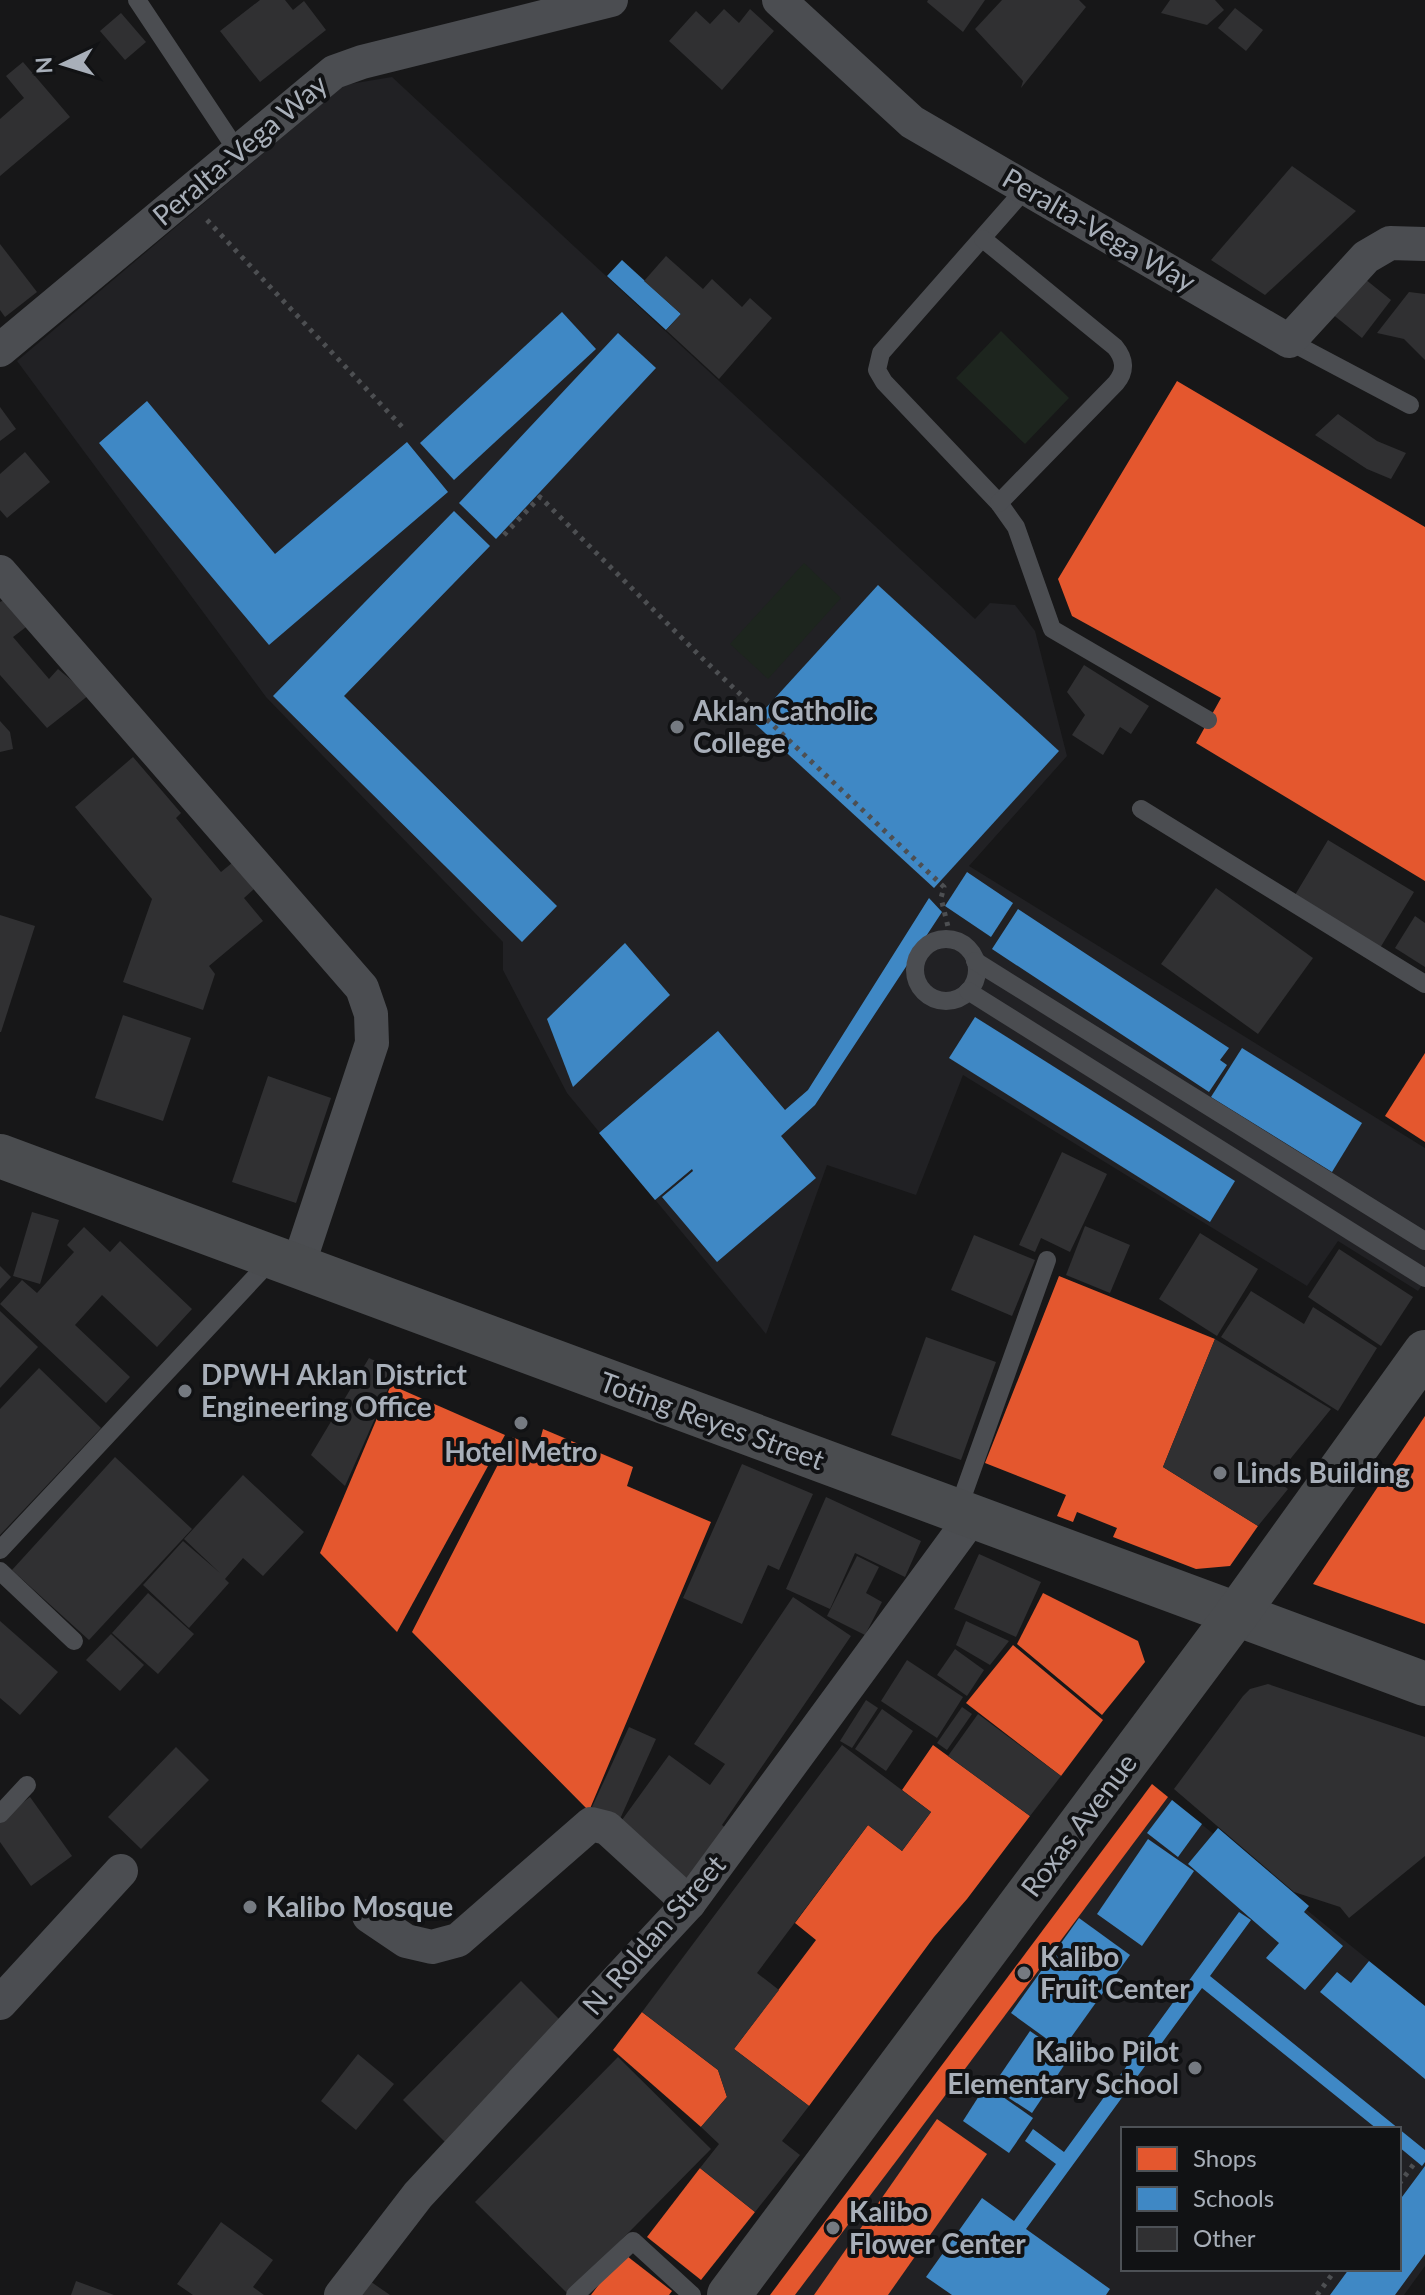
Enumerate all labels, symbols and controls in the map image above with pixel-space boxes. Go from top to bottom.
north arrow [24,24,104,104]
text: N [29,56,58,75]
street label: Peralta-Vega Way [145,66,334,232]
street label: Peralta-Vega Way [997,160,1203,298]
place label: Aklan Catholic College [692,693,874,759]
marker: Aklan Catholic College [668,718,686,736]
place label: DPWH Aklan District Engineering Office [201,1357,468,1423]
street label: Toting Reyes Street [596,1364,829,1476]
marker: DPWH Aklan District Engineering Office [176,1382,194,1400]
marker: Hotel Metro [512,1414,530,1432]
place label: Hotel Metro [444,1434,598,1468]
place label: Linds Building [1236,1455,1410,1489]
marker: Linds Building [1211,1464,1229,1482]
street label: Roxas Avenue [1013,1746,1143,1903]
street label: N. Roldan Street [575,1848,732,2021]
place label: Kalibo Mosque [266,1889,453,1923]
marker: Kalibo Mosque [241,1898,259,1916]
place label: Kalibo Fruit Center [1040,1939,1190,2005]
marker: Kalibo Fruit Center [1015,1964,1033,1982]
place label: Kalibo Pilot Elementary School [947,2034,1180,2100]
marker: Kalibo Pilot Elementary School [1186,2059,1204,2077]
legend [1121,2127,1401,2271]
text: Shops [1193,2143,1257,2172]
text: Schools [1193,2183,1274,2212]
place label: Kalibo Flower Center [849,2194,1026,2260]
marker: Kalibo Flower Center [824,2219,842,2237]
text: Other [1193,2223,1256,2252]

